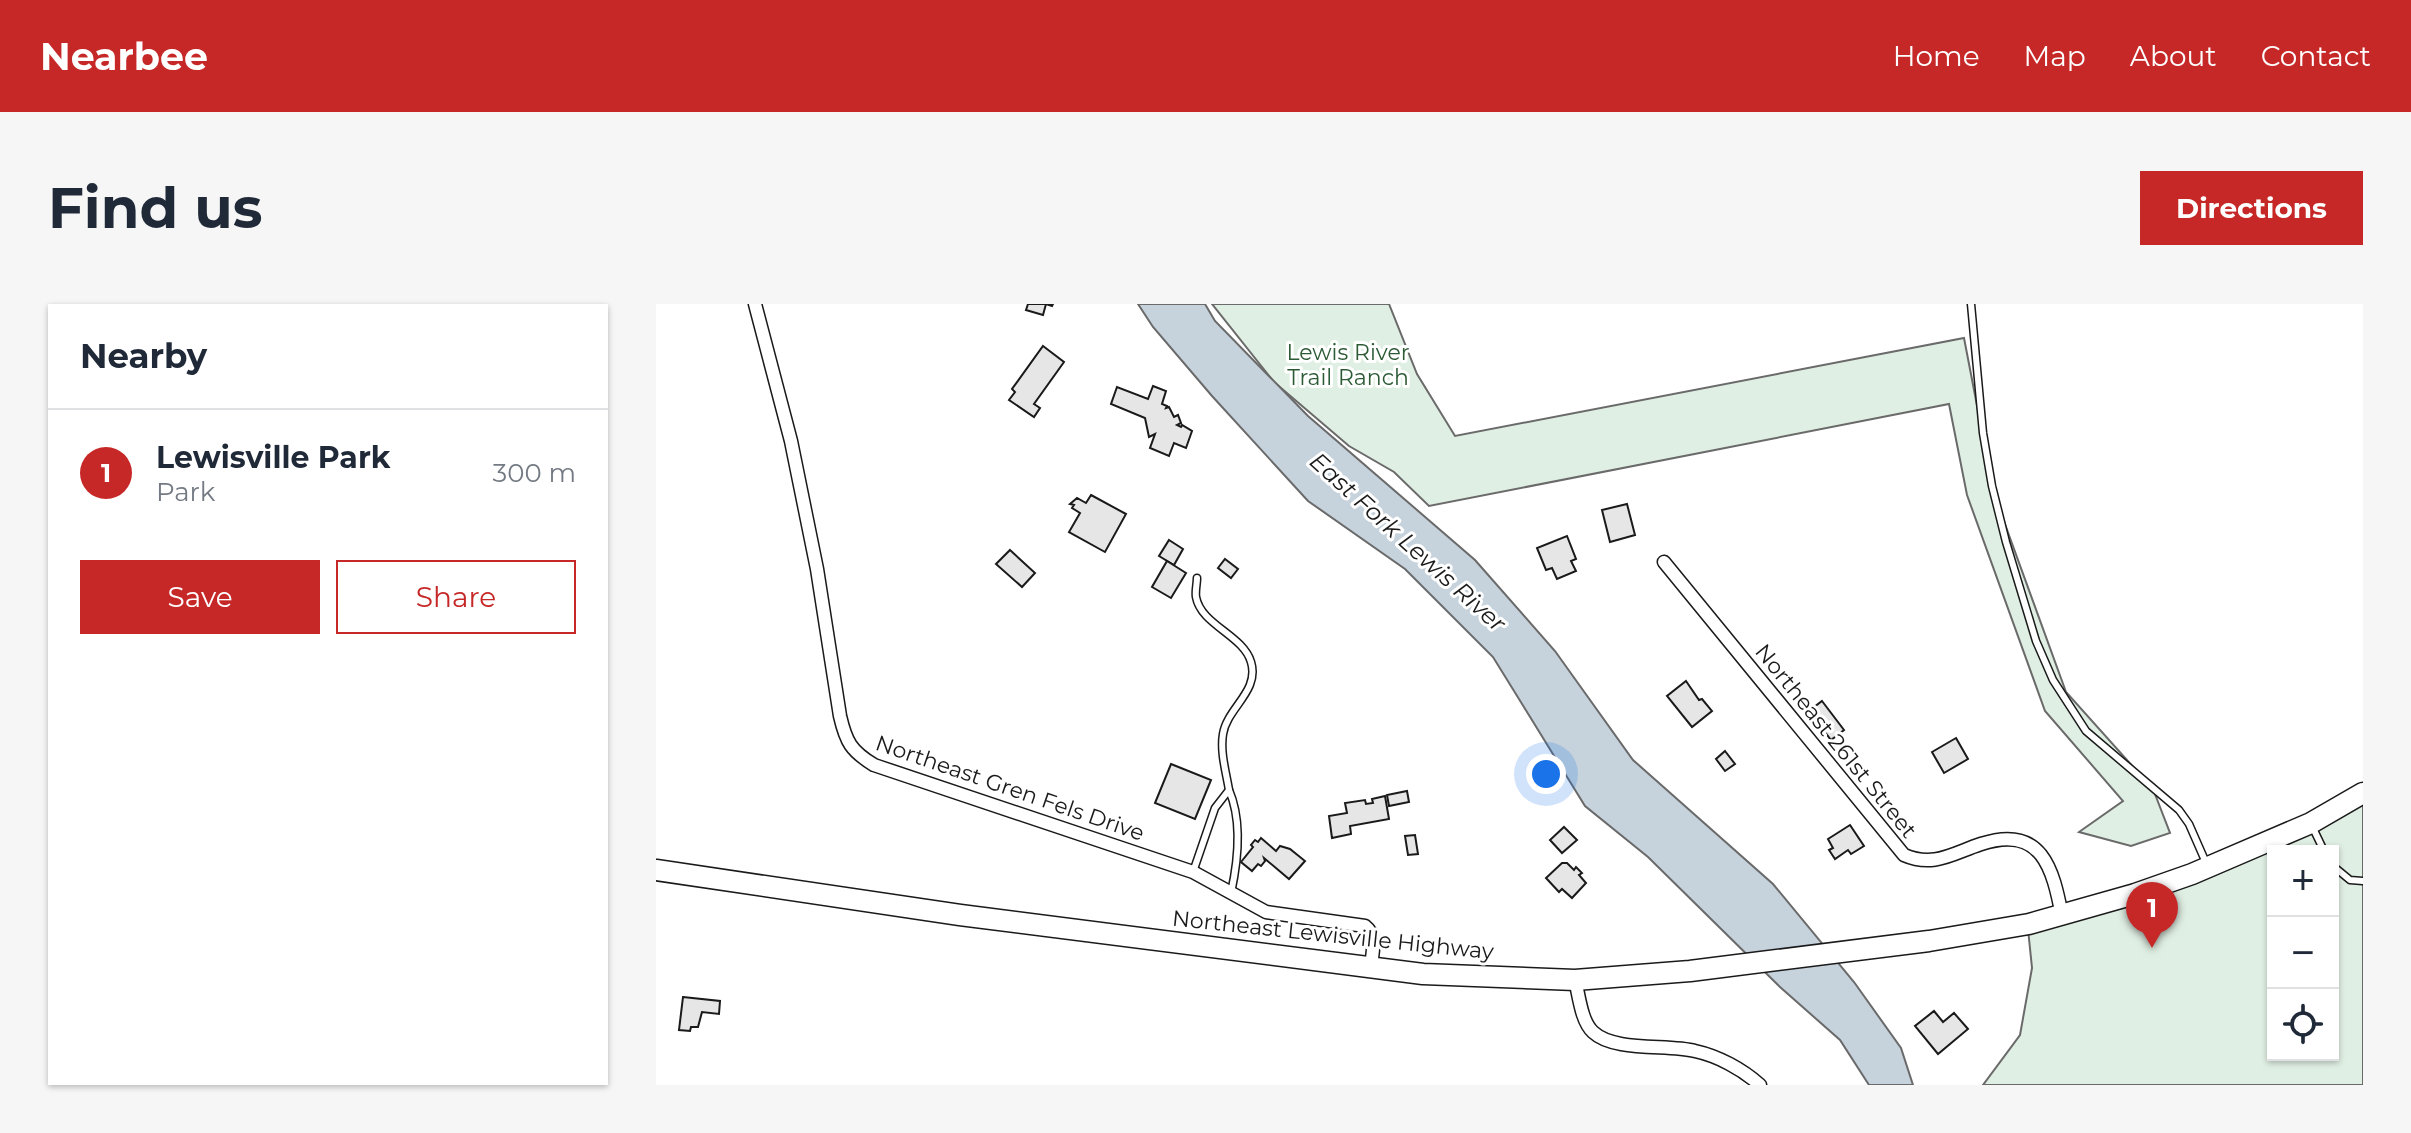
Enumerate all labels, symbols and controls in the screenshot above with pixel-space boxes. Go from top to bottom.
text: Nearbee [40,33,208,80]
text: Home [1893,39,1980,73]
text: Map [2024,39,2086,73]
text: About [2130,39,2217,73]
text: Contact [2261,39,2371,73]
button: Directions [2140,171,2363,245]
text: Find us [48,174,262,242]
text: Nearby [80,335,207,377]
park label: Lewis River Trail Ranch [1286,339,1410,391]
text: Lewisville Park [156,439,390,476]
water label: East Fork Lewis River [1304,446,1513,639]
text: 1 [101,457,111,489]
text: 300 m [493,457,576,489]
text: Park [156,476,215,508]
button: Save [80,560,320,634]
button: Share [336,560,576,634]
street label: Northeast 261st Street [1749,639,1923,843]
street label: Northeast Gren Fels Drive [872,729,1148,847]
your location [1526,754,1566,794]
map controls [2267,845,2339,1061]
button: + [2267,845,2339,917]
pin: 1 [2126,882,2178,948]
street label: Northeast Lewisville Highway [1171,905,1495,965]
button: − [2267,917,2339,989]
button: locate [2267,989,2339,1061]

